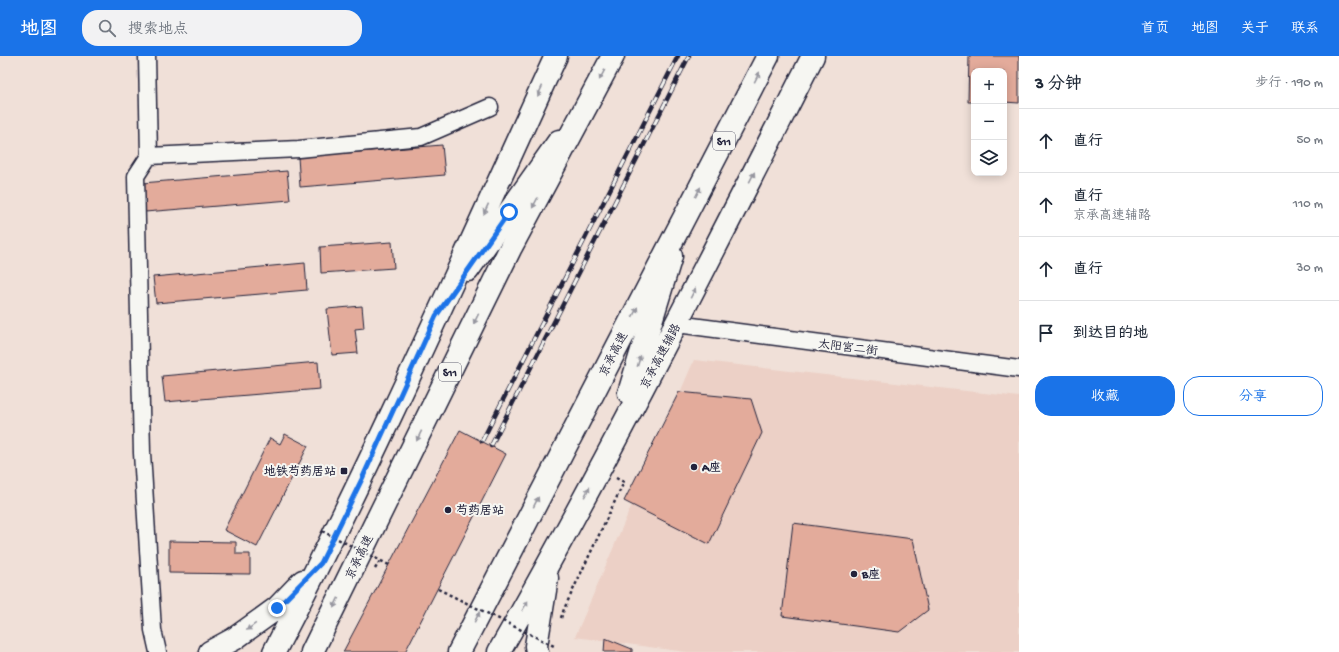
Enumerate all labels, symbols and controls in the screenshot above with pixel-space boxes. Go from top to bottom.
search box [82,10,362,46]
icon: search [96,17,118,39]
text: 地图 [20,19,58,42]
text: 搜索地点 [128,21,188,39]
text: 首页 [1141,21,1169,38]
text: 地图 [1191,21,1219,38]
text: 关于 [1241,21,1269,38]
text: 联系 [1291,21,1319,38]
map controls [971,68,1007,176]
button: + [971,68,1007,104]
one-way arrow [599,69,606,81]
one-way arrow [754,71,761,83]
text: 3 分钟 [1035,75,1082,95]
text: 步行 · 190 m [1255,76,1323,91]
one-way arrow [537,86,543,97]
button: − [971,104,1007,140]
icon: ahead [1035,130,1057,152]
road number: S11 [713,132,735,150]
text: 直行 [1073,133,1103,151]
text: 50 m [1296,133,1323,148]
button: layers [971,140,1007,176]
one-way arrow [748,171,755,183]
one-way arrow [694,187,701,198]
text: 直行 [1073,188,1103,206]
icon: ahead [1035,194,1057,216]
one-way arrow [531,197,538,209]
text: 110 m [1293,197,1323,212]
route start [500,203,518,221]
one-way arrow [482,204,488,216]
text: 京承高速辅路 [1073,209,1151,224]
icon: ahead [1035,258,1057,280]
text: 直行 [1073,261,1103,279]
text: 30 m [1297,261,1323,276]
one-way arrow [690,287,696,299]
one-way arrow [632,306,638,318]
one-way arrow [473,314,479,325]
street label: 京承高速辅路 [637,321,685,392]
icon: arrive [1035,322,1057,344]
text: 到达目的地 [1073,325,1148,343]
street label: 京承高速 [596,329,632,379]
street label: 太阳宫二街 [817,337,879,360]
one-way arrow [636,355,642,367]
road number: S11 [439,363,461,381]
button: 收藏 [1035,376,1175,416]
button: 分享 [1183,376,1323,416]
one-way arrow [415,430,422,442]
place label: A座 [701,461,721,476]
marker: A座 [689,462,699,472]
place label: 地铁芍药居站 [264,465,336,480]
marker: 地铁芍药居站 [339,466,349,476]
one-way arrow [584,486,591,498]
one-way arrow [533,496,540,508]
place label: 芍药居站 [456,504,504,519]
marker: 芍药居站 [443,505,453,515]
street label: 京承高速 [342,532,378,583]
place label: B座 [861,568,880,583]
marker: B座 [849,569,859,579]
one-way arrow [333,597,340,609]
route end [268,599,286,617]
one-way arrow [522,600,529,612]
one-way arrow [473,612,480,623]
one-way arrow [246,623,257,631]

